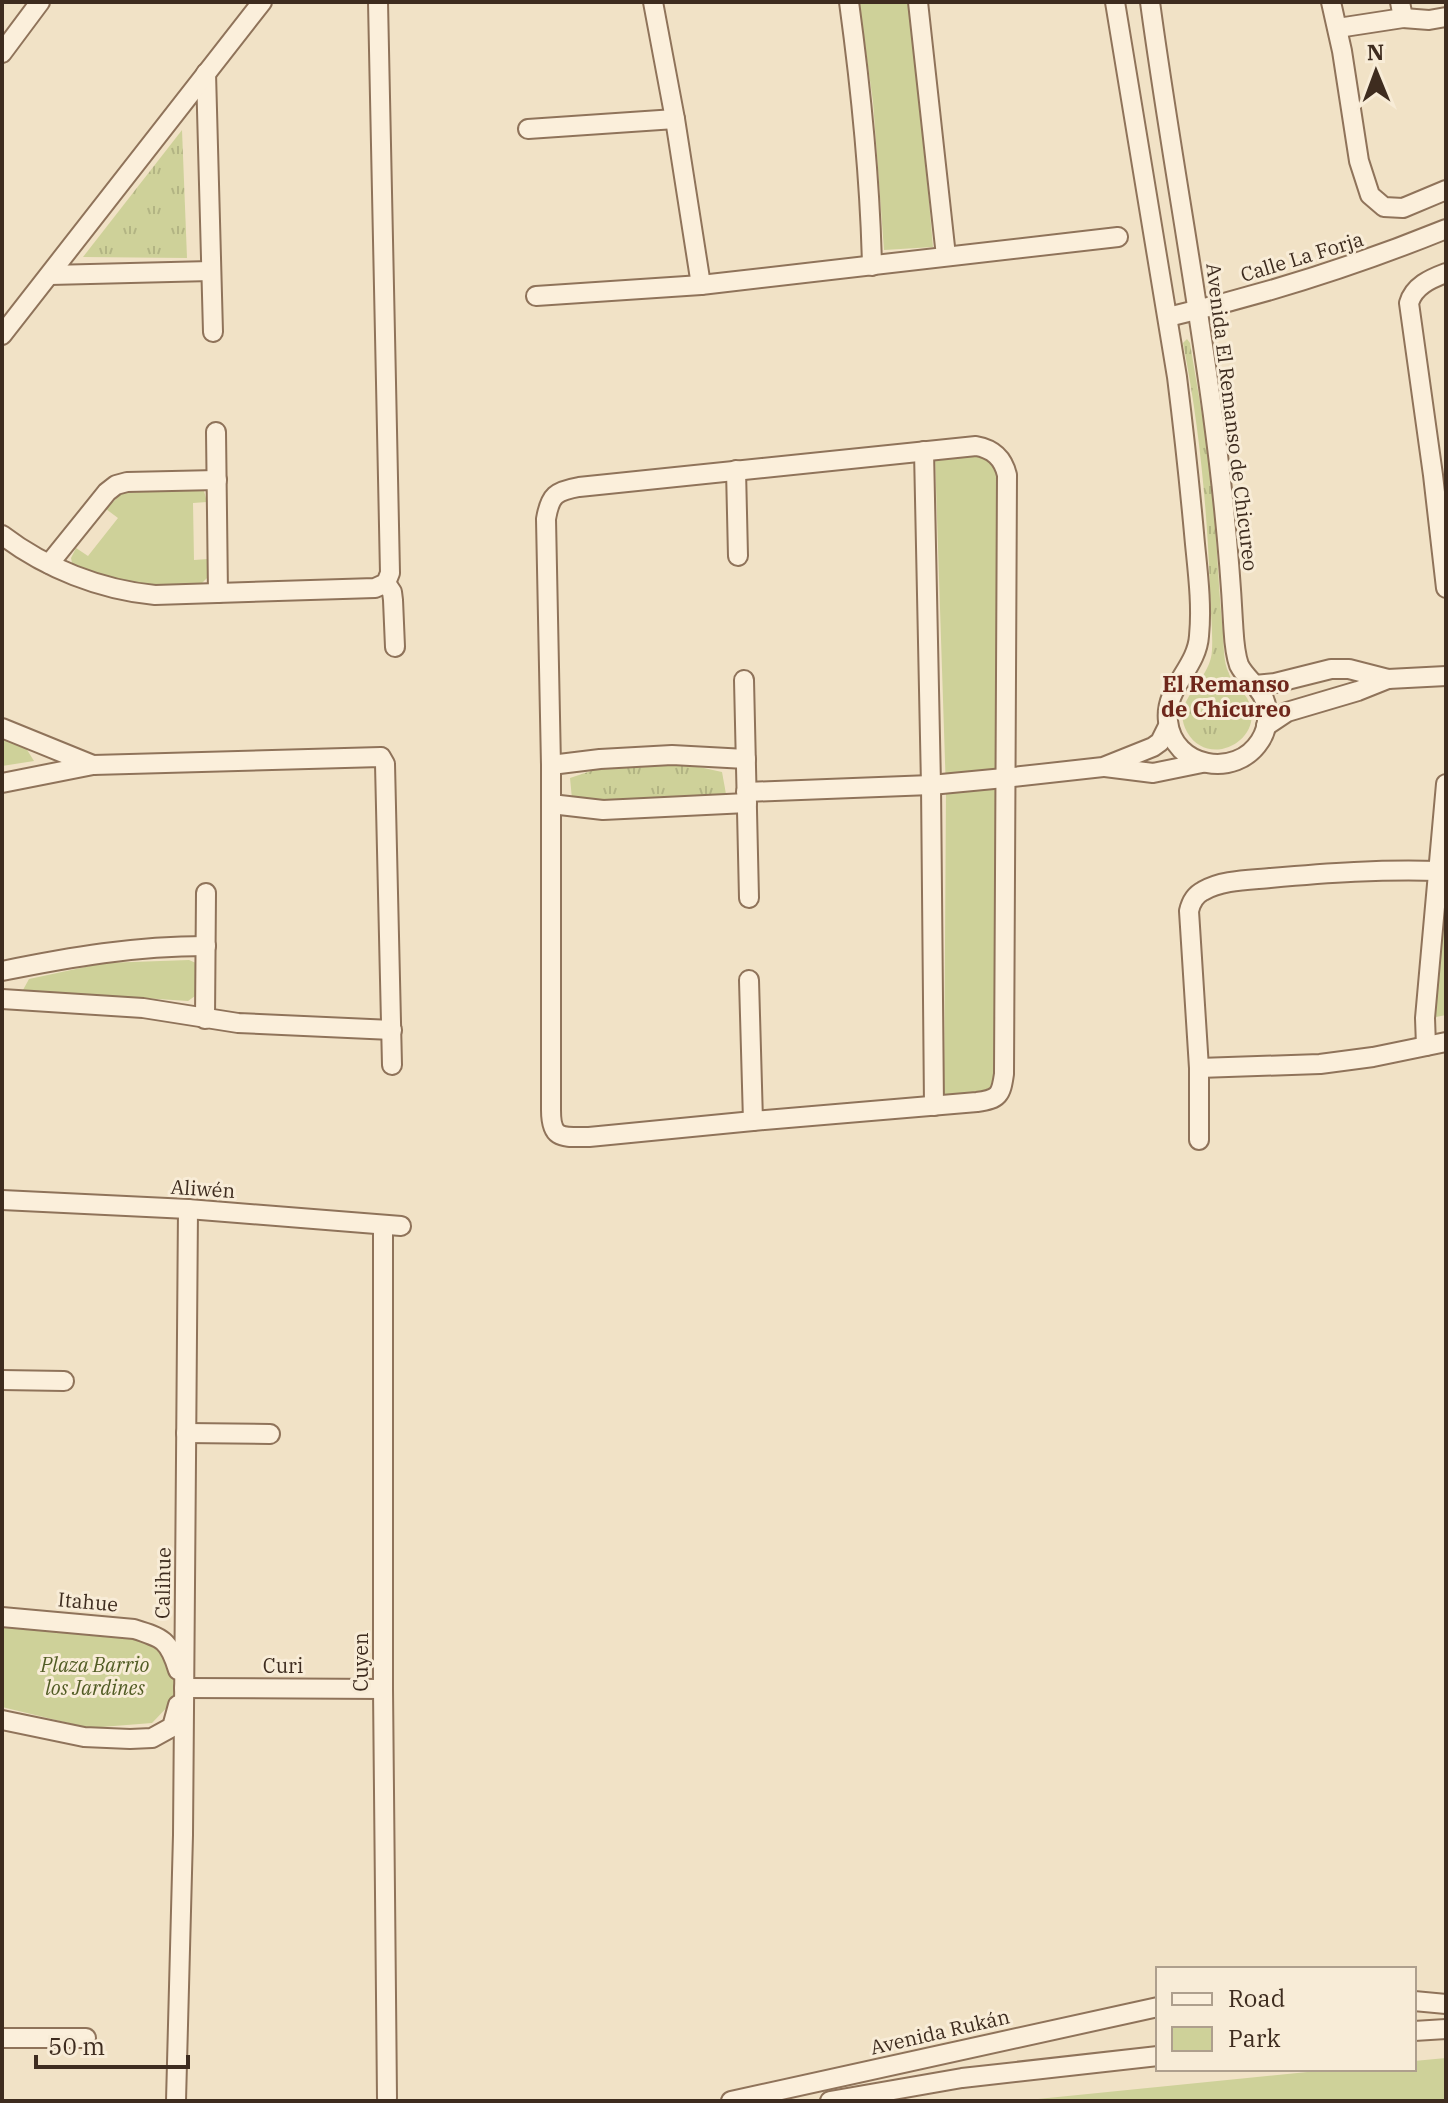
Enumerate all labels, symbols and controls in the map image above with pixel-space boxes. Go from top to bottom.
north arrow [1336,32,1416,112]
text: N [1367,37,1385,66]
street label: Calle La Forja [1237,225,1367,288]
street label: Avenida El Remanso de Chicureo [1200,262,1265,572]
district label: El Remanso de Chicureo [1161,669,1291,723]
street label: Aliwén [170,1173,236,1204]
street label: Calihue [148,1547,177,1619]
street label: Itahue [57,1585,119,1618]
street label: Cuyen [347,1632,374,1692]
park label: Plaza Barrio los Jardines [40,1651,149,1701]
street label: Curi [263,1652,303,1679]
legend [1156,1967,1416,2071]
text: Road [1228,1982,1285,2014]
street label: Avenida Rukán [868,2002,1012,2061]
scale bar [36,2019,188,2069]
text: Park [1228,2022,1280,2054]
text: 50 m [48,2030,105,2062]

